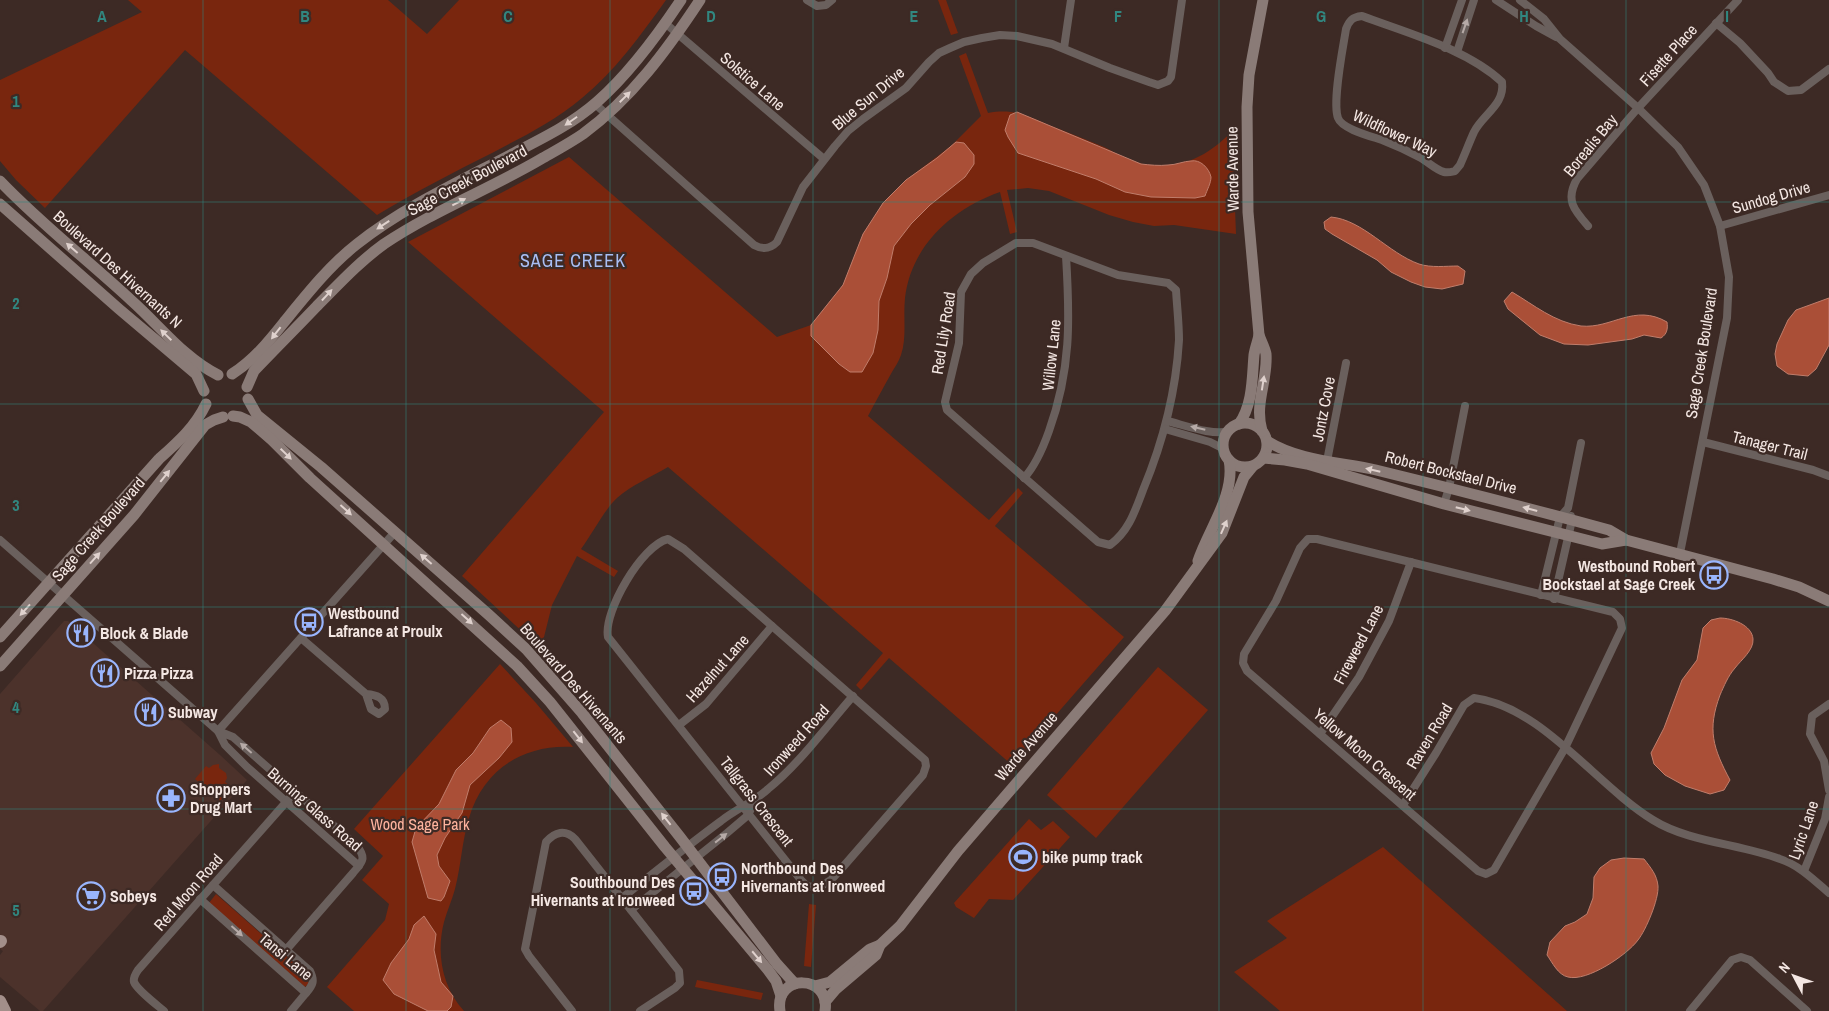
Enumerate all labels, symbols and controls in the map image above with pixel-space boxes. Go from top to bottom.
text: A [97,5,107,27]
text: B [300,5,310,27]
text: C [503,5,513,27]
text: D [706,5,716,27]
text: E [910,5,919,27]
text: F [1114,5,1122,27]
text: G [1316,5,1326,27]
text: H [1519,5,1529,27]
text: I [1725,5,1729,27]
one-way arrow [1462,18,1470,33]
street label: Fisette Place [1634,19,1702,91]
street label: Solstice Lane [716,47,790,115]
street label: Blue Sun Drive [827,61,909,135]
text: 1 [12,90,20,112]
one-way arrow [619,91,631,103]
street label: Wildflower Way [1349,104,1441,162]
street label: Borealis Bay [1558,109,1622,181]
one-way arrow [564,116,578,126]
street label: Warde Avenue [1220,126,1244,212]
street label: Sage Creek Boulevard [404,139,530,221]
street label: Sundog Drive [1729,175,1813,219]
one-way arrow [452,198,466,206]
street label: Boulevard Des Hivernants N [49,205,187,333]
one-way arrow [376,220,389,230]
one-way arrow [65,242,78,253]
district label: SAGE CREEK [520,248,626,273]
street label: Sage Creek Boulevard [1680,286,1722,420]
one-way arrow [321,289,333,301]
street label: Red Lily Road [926,290,960,376]
text: 2 [12,292,20,314]
street label: Willow Lane [1036,318,1066,392]
one-way arrow [271,326,282,339]
one-way arrow [160,329,172,341]
one-way arrow [1259,374,1267,390]
street label: Jontz Cove [1306,375,1340,443]
one-way arrow [1190,424,1206,432]
street label: Tanager Trail [1730,425,1810,465]
street label: Robert Bockstael Drive [1383,445,1519,499]
one-way arrow [280,447,292,459]
one-way arrow [1365,466,1380,474]
one-way arrow [159,470,170,483]
street label: Sage Creek Boulevard [46,472,150,586]
text: 3 [12,494,20,516]
one-way arrow [340,505,353,516]
one-way arrow [1455,505,1470,513]
one-way arrow [1523,505,1538,513]
one-way arrow [1220,520,1228,534]
one-way arrow [89,553,101,565]
one-way arrow [420,553,432,565]
place label: Westbound Robert Bockstael at Sage Creek [1543,555,1696,595]
bus stop icon: Westbound Robert Bockstael at Sage Creek [1699,560,1729,590]
street label: Fireweed Lane [1328,600,1388,688]
place label: Westbound Lafrance at Proulx [328,602,443,642]
one-way arrow [19,603,30,616]
bus stop icon: Westbound Lafrance at Proulx [294,607,324,637]
one-way arrow [461,613,473,625]
restaurant icon: Block & Blade [66,618,96,648]
street label: Boulevard Des Hivernants [515,618,633,748]
place label: Block & Blade [100,622,188,644]
street label: Hazelnut Lane [681,629,753,707]
restaurant icon: Pizza Pizza [90,658,120,688]
place label: Pizza Pizza [124,662,194,684]
text: 4 [12,696,20,718]
restaurant icon: Subway [134,697,164,727]
street label: Raven Road [1401,699,1457,773]
street label: Ironweed Road [758,700,834,780]
place label: Subway [168,701,218,723]
street label: Yellow Moon Crescent [1309,703,1422,805]
street label: Warde Avenue [990,707,1062,785]
one-way arrow [573,730,584,743]
one-way arrow [240,742,252,754]
street label: Tallgrass Crescent [715,752,799,851]
street label: Burning Glass Road [263,762,367,856]
place label: Shoppers Drug Mart [190,778,253,818]
pharmacy icon: Shoppers Drug Mart [156,783,186,813]
street label: Lyric Lane [1783,798,1823,862]
park label: Wood Sage Park [371,813,470,835]
one-way arrow [660,813,671,826]
one-way arrow [714,833,727,844]
sports icon: bike pump track [1008,842,1038,872]
place label: bike pump track [1042,846,1143,868]
street label: Red Moon Road [148,849,228,935]
place label: Northbound Des Hivernants at Ironweed [741,857,885,897]
bus stop icon: Northbound Des Hivernants at Ironweed [707,862,737,892]
place label: Southbound Des Hivernants at Ironweed [531,871,675,911]
bus stop icon: Southbound Des Hivernants at Ironweed [679,876,709,906]
supermarket icon: Sobeys [76,881,106,911]
place label: Sobeys [110,885,157,907]
text: 5 [12,899,20,921]
one-way arrow [230,925,242,937]
street label: Tansi Lane [254,927,318,985]
one-way arrow [752,950,763,963]
north arrow [1769,951,1819,1001]
text: N [1775,958,1794,977]

